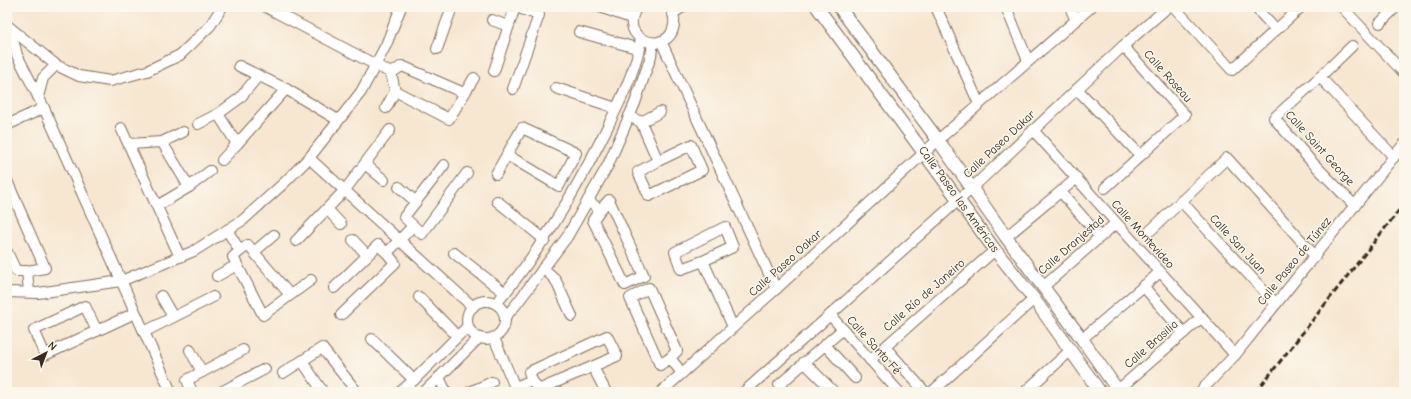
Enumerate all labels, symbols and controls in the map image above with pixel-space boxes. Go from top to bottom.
street label: Calle Roseau [1141,47,1195,105]
street label: Calle Paseo Dakar [960,107,1038,181]
street label: Calle Saint George [1283,108,1357,188]
street label: Calle Paseo las Américas [916,143,1002,255]
street label: Calle Montevideo [1109,197,1177,271]
street label: Calle San Juan [1207,211,1269,277]
street label: Calle Dranjestad [1035,212,1107,278]
street label: Calle Paseo de Túnez [1254,214,1334,308]
street label: Calle Paseo Oakar [746,227,824,299]
street label: Calle Río de Janeiro [880,256,968,334]
street label: Calle Santa Fé [844,313,904,377]
street label: Calle Brasilia [1121,317,1181,371]
north arrow [26,333,66,373]
text: N [45,339,59,353]

